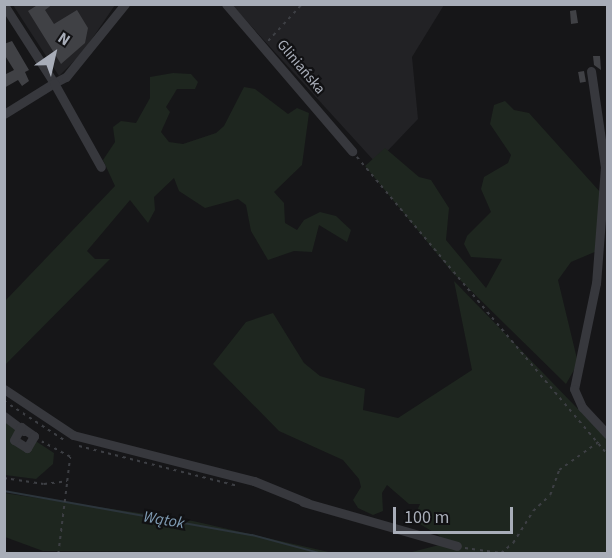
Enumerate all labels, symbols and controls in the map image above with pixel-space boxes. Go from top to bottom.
north arrow [24,24,84,84]
text: N [53,27,75,51]
street label: Gliniańska [273,36,329,98]
scale bar [396,495,516,533]
text: 100 m [404,505,449,530]
water label: Wątok [142,507,186,533]

